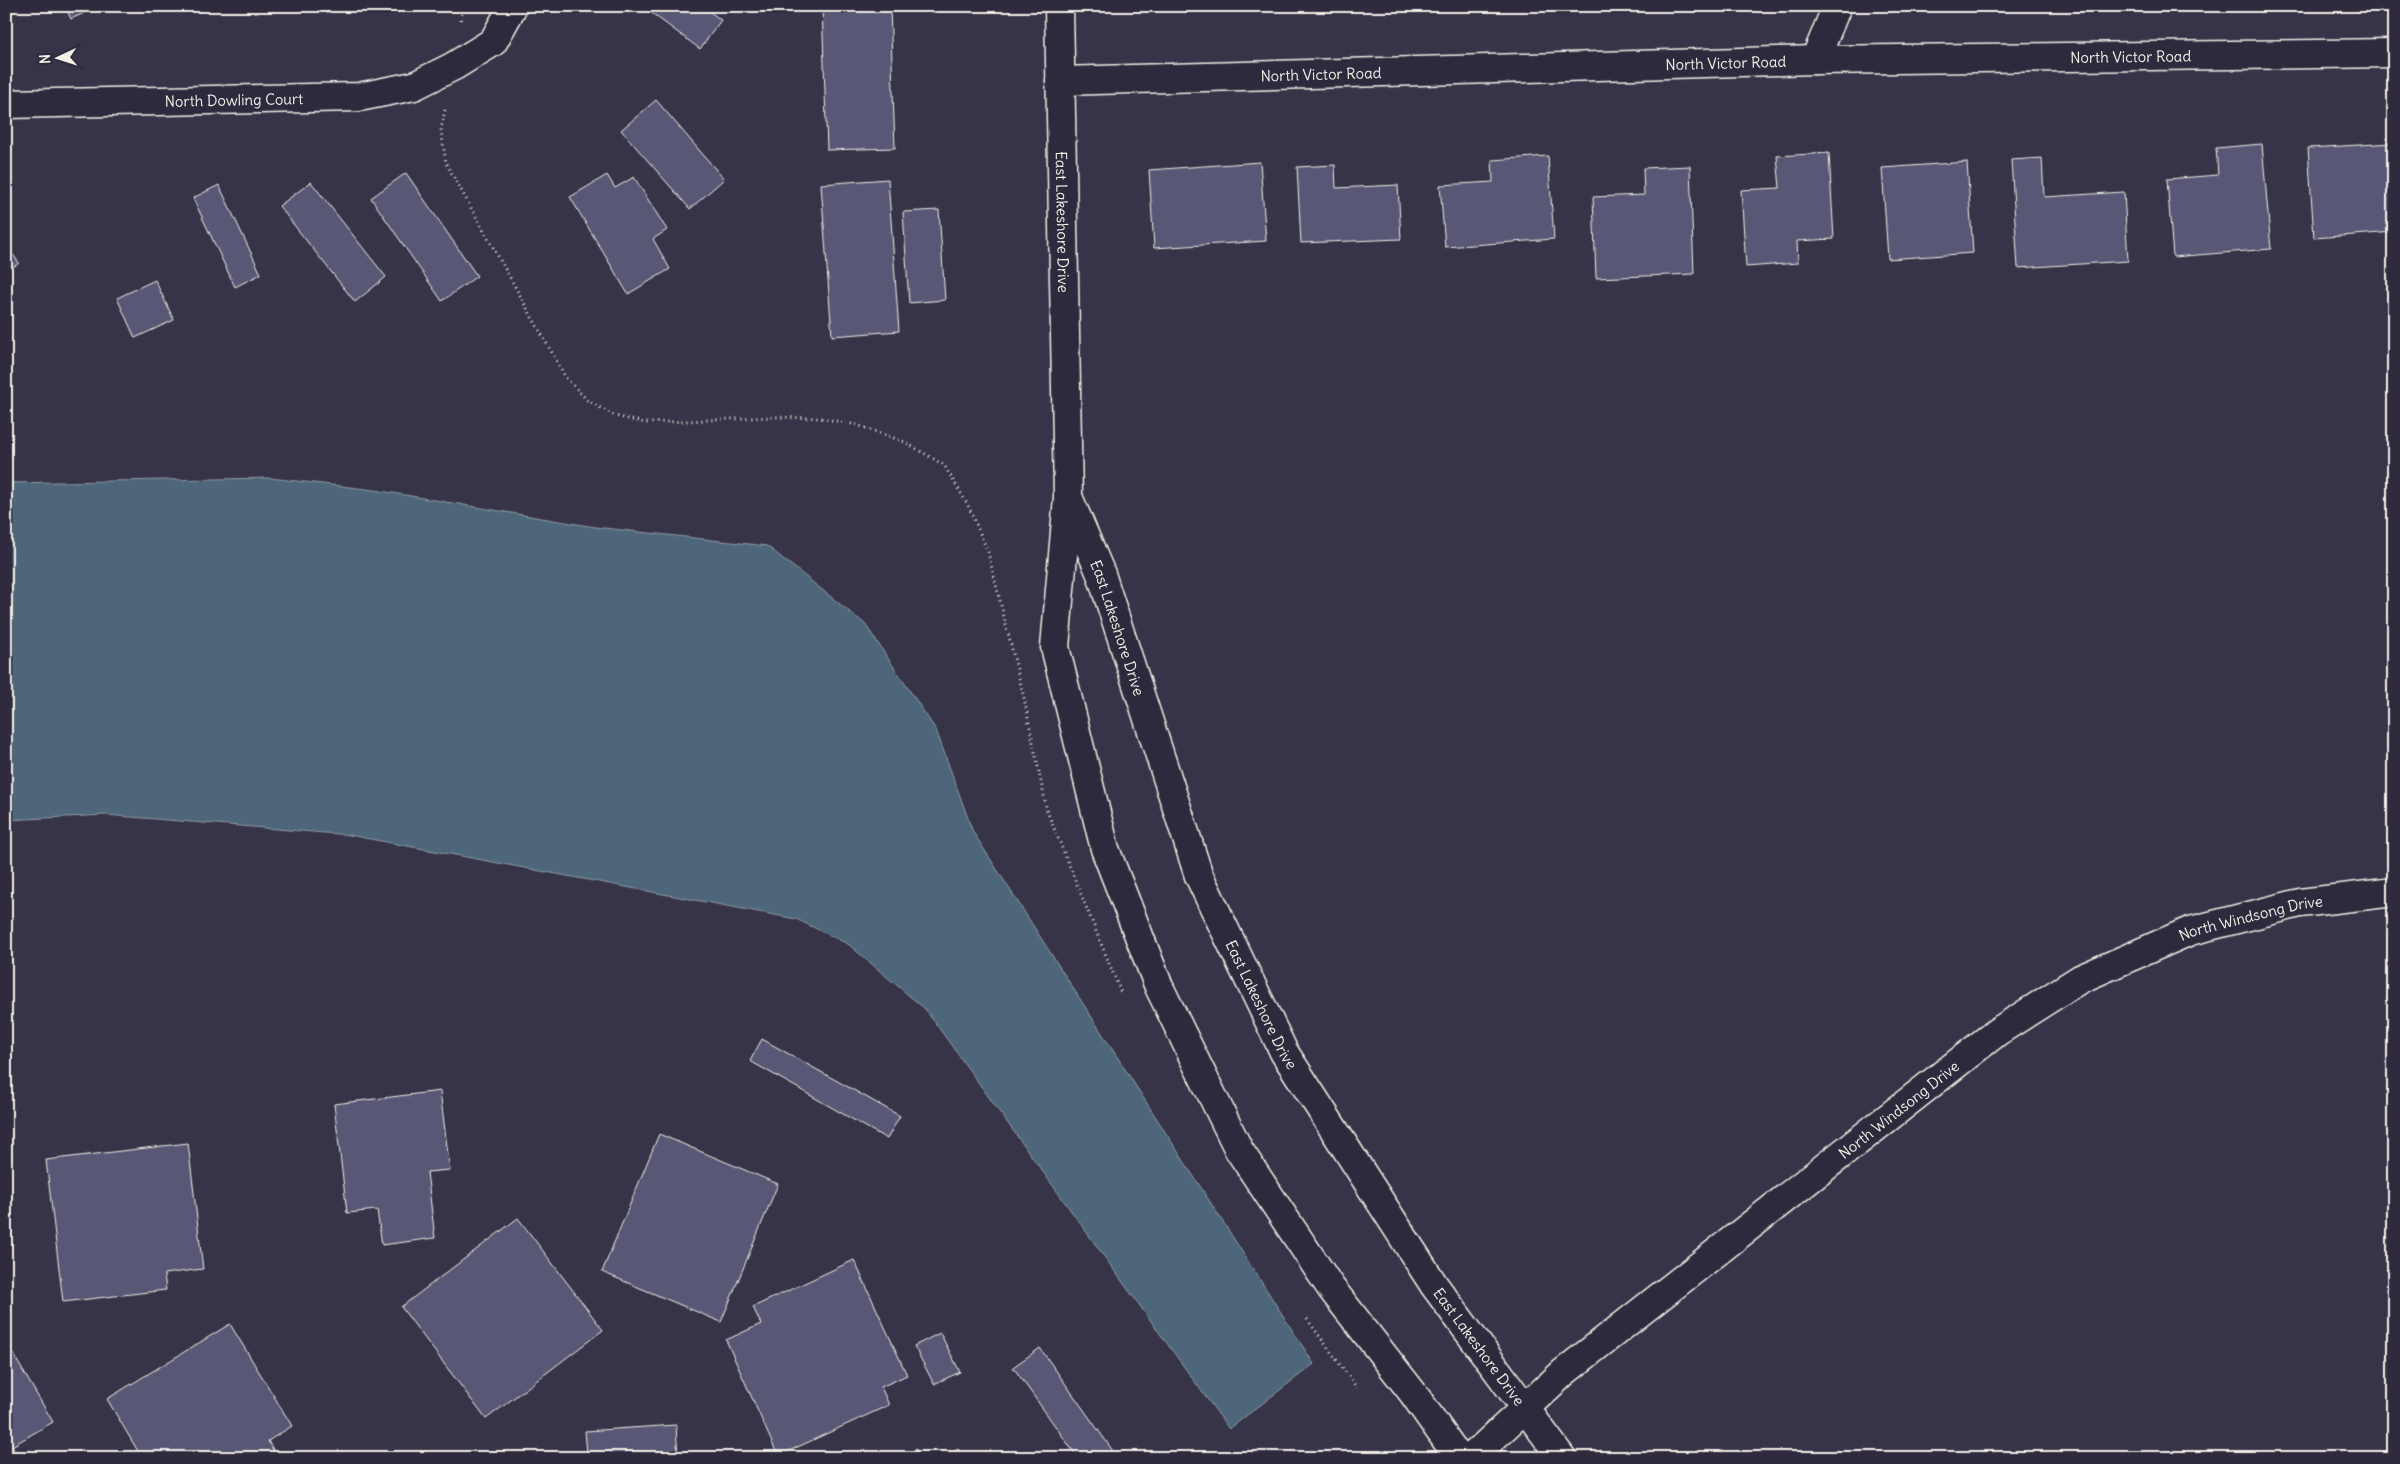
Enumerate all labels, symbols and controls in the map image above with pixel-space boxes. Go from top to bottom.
north arrow [32,32,82,82]
street label: North Victor Road [2070,46,2191,66]
street label: North Victor Road [1665,51,1787,74]
text: N [36,53,54,64]
street label: North Victor Road [1260,63,1382,85]
street label: North Dowling Court [165,89,303,110]
street label: East Lakeshore Drive [1052,151,1074,293]
street label: East Lakeshore Drive [1087,557,1149,698]
street label: North Windsong Drive [2175,891,2324,944]
street label: East Lakeshore Drive [1222,937,1302,1073]
street label: North Windsong Drive [1834,1056,1963,1163]
street label: East Lakeshore Drive [1430,1284,1529,1409]

